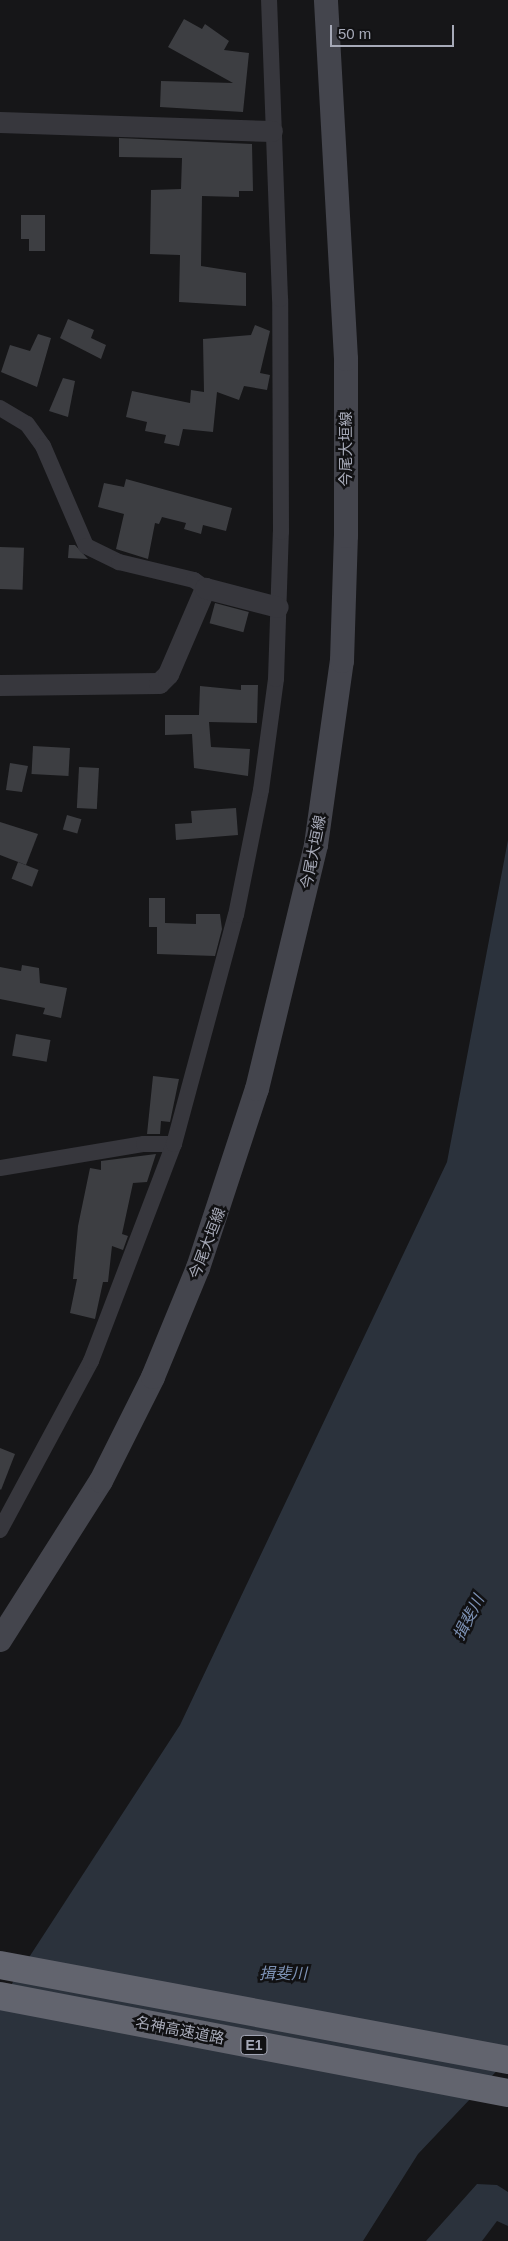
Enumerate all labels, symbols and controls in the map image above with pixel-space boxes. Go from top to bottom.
scale bar [333,15,457,47]
text: 50 m [338,25,371,42]
street label: 今尾大垣線 [337,412,355,486]
street label: 今尾大垣線 [297,813,329,891]
street label: 今尾大垣線 [185,1205,229,1281]
water label: 揖斐川 [450,1592,488,1644]
water label: 揖斐川 [259,1964,307,1984]
street label: 名神高速道路 [134,2013,226,2047]
road number: E1 [240,2034,268,2056]

